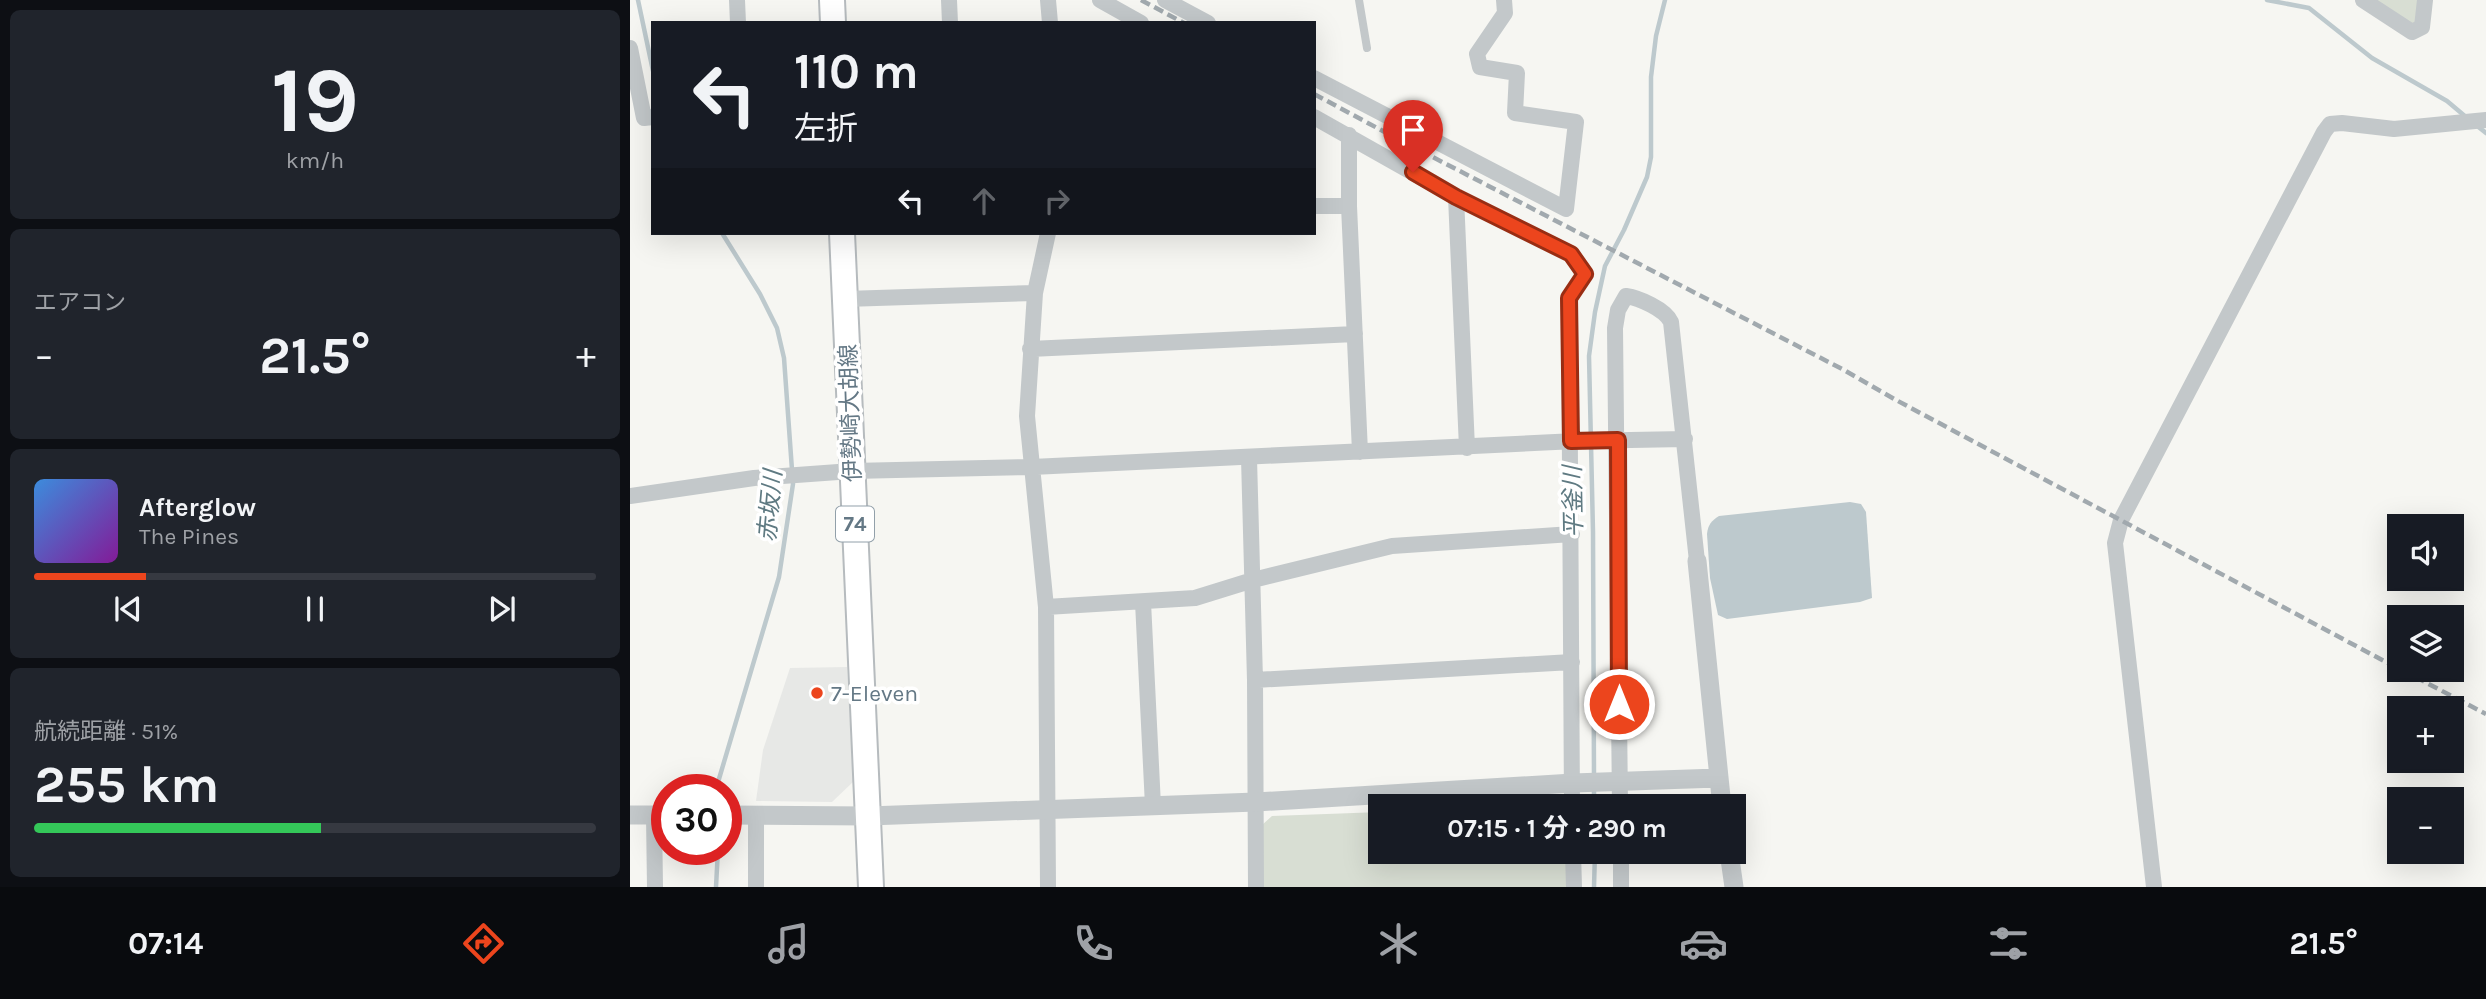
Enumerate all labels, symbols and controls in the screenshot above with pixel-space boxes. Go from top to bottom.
text: 110 m [794,43,919,100]
text: 19 [271,48,359,154]
icon: left [679,49,770,140]
pin [1383,100,1443,172]
text: 左折 [794,110,858,147]
icon: arrive [1394,111,1432,149]
text: km/h [286,147,344,174]
icon: left [892,182,930,220]
icon: ahead [965,182,1003,220]
icon: right [1038,182,1076,220]
text: エアコン [34,289,126,316]
text: 21.5° [259,325,371,386]
text: − [34,333,54,378]
text: + [576,333,596,378]
street label: 伊勢崎大胡線 [835,344,866,482]
water label: 平釜川 [1558,463,1588,538]
water label: 赤坂川 [753,466,787,543]
text: Afterglow [139,492,256,523]
road number: 74 [836,506,874,542]
map controls [2387,514,2464,864]
button: sound [2387,514,2464,591]
text: The Pines [139,523,239,550]
icon: previous [109,590,147,628]
icon: pause [296,590,334,628]
icon: next [483,590,521,628]
button: layers [2387,605,2464,682]
position arrow [1582,667,1656,741]
place label: 7-Eleven [831,680,918,707]
marker: 7-Eleven [809,685,825,701]
button: + [2387,696,2464,773]
text: 航続距離 · 51% [34,718,178,745]
text: 255 km [34,754,219,815]
speed limit sign: 30 [651,774,742,865]
button: − [2387,787,2464,864]
text: 07:15 · 1 分 · 290 m [1447,813,1667,844]
icon: directions [459,919,508,968]
icon: music [764,919,813,968]
icon: phone [1069,919,1118,968]
icon: climate [1374,919,1423,968]
icon: car [1679,919,1728,968]
icon: filters [1984,919,2033,968]
text: 07:14 [128,925,203,962]
text: 21.5° [2289,925,2358,962]

